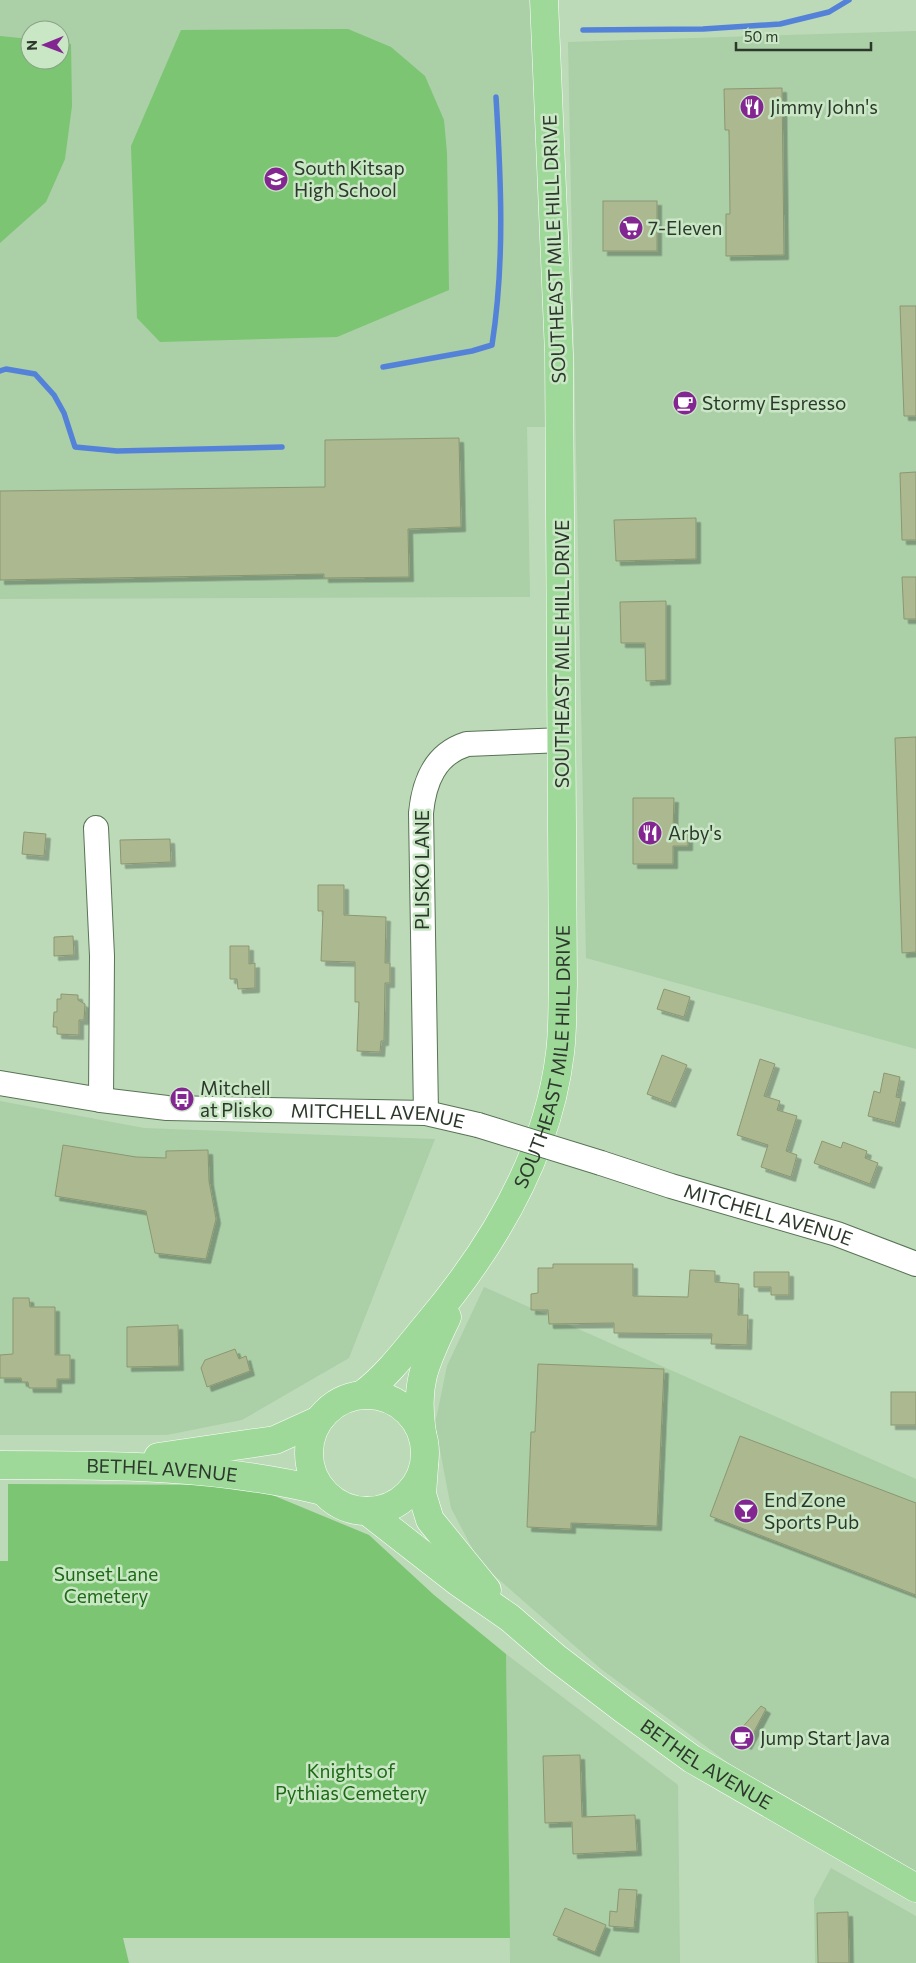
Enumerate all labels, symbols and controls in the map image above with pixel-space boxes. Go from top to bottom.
north arrow [20,20,70,70]
scale bar [736,20,871,52]
text: 50 m [744,27,778,45]
text: N [23,40,40,51]
restaurant icon: Jimmy John's [739,94,765,120]
place label: Jimmy John's [770,95,878,118]
street label: SOUTHEAST MILE HILL DRIVE [537,114,570,384]
place label: South Kitsap High School [294,156,405,201]
school or university icon: South Kitsap High School [263,166,289,192]
supermarket icon: 7-Eleven [618,215,644,241]
place label: 7-Eleven [648,216,722,239]
cafe icon: Stormy Espresso [672,390,698,416]
place label: Stormy Espresso [702,391,846,414]
street label: SOUTHEAST MILE HILL DRIVE [550,520,573,788]
street label: PLISKO LANE [410,810,433,930]
restaurant icon: Arby's [637,820,663,846]
place label: Arby's [668,821,722,844]
street label: SOUTHEAST MILE HILL DRIVE [508,925,574,1192]
place label: Mitchell at Plisko [200,1076,273,1121]
bus stop icon: Mitchell at Plisko [169,1086,195,1112]
street label: MITCHELL AVENUE [291,1098,467,1133]
street label: MITCHELL AVENUE [681,1178,856,1250]
street label: BETHEL AVENUE [86,1453,239,1486]
place label: End Zone Sports Pub [764,1488,859,1533]
bar icon: End Zone Sports Pub [733,1498,759,1524]
park label: Sunset Lane Cemetery [54,1562,158,1607]
street label: BETHEL AVENUE [636,1714,777,1814]
cafe icon: Jump Start Java [729,1725,755,1751]
place label: Jump Start Java [760,1726,890,1749]
park label: Knights of Pythias Cemetery [275,1759,427,1804]

